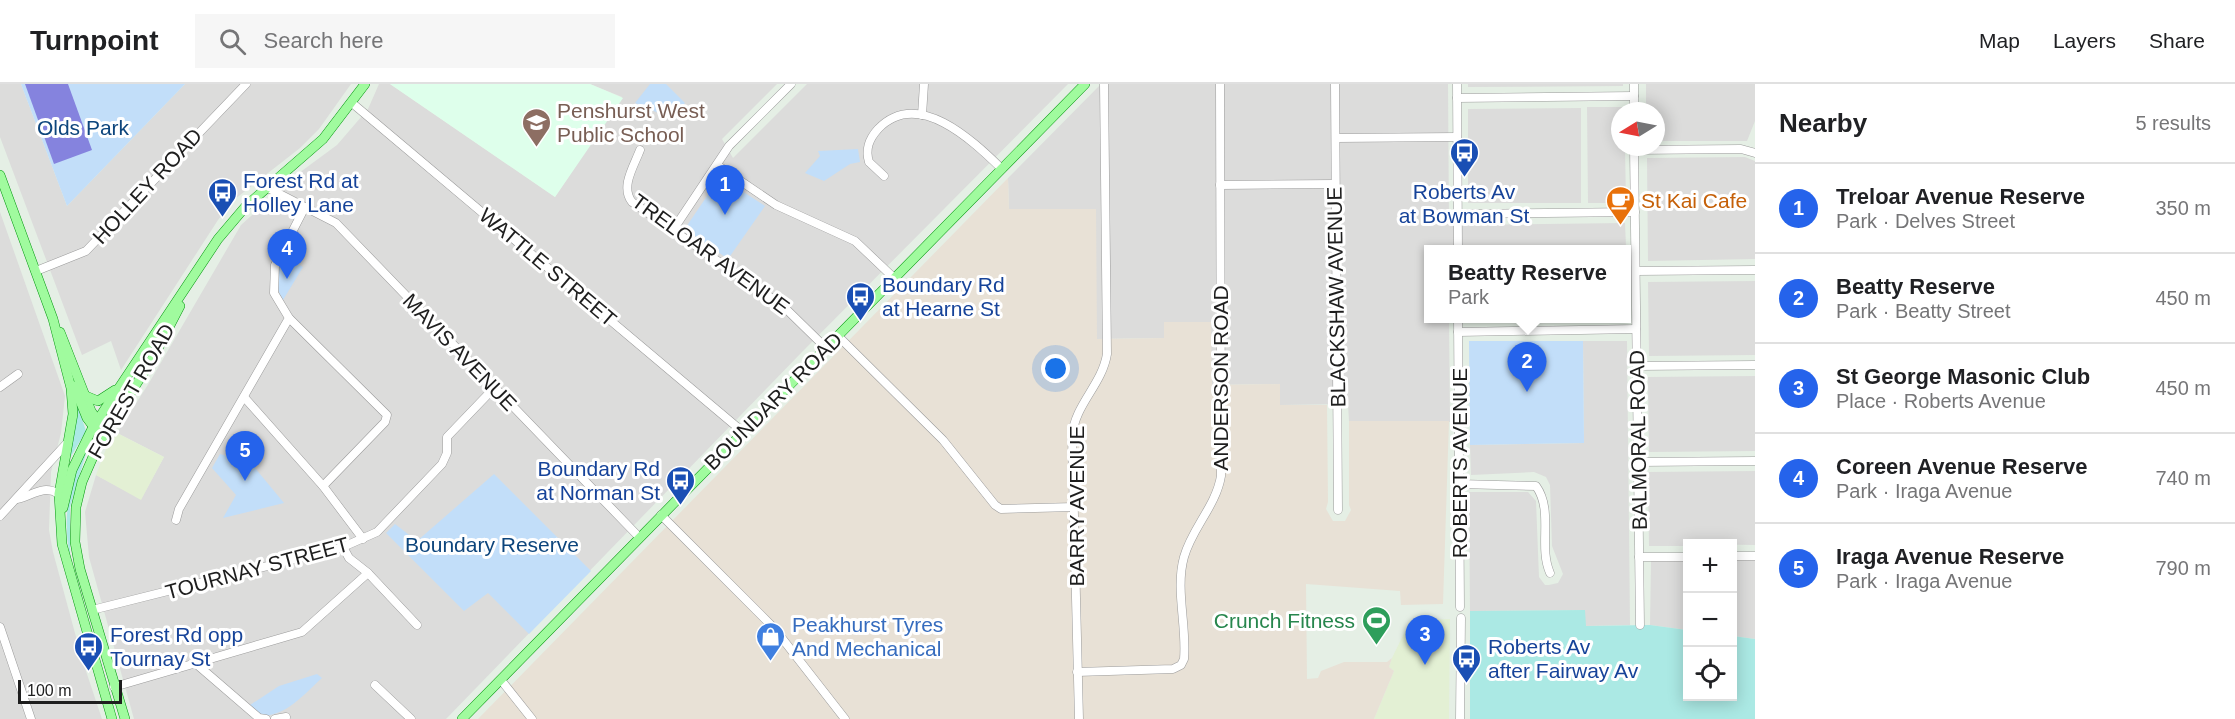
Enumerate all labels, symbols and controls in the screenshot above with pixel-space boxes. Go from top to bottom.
search box [195,14,615,68]
text: Turnpoint [30,25,159,56]
icon: search [216,25,249,58]
text: Search here [264,28,383,53]
text: Map [1979,29,2020,52]
text: Layers [2053,29,2116,52]
text: Share [2149,29,2205,52]
place label: Penshurst West Public School [557,99,705,146]
north arrow [1611,102,1665,156]
school or university icon: Penshurst West Public School [520,106,552,148]
text: Nearby [1779,108,1867,138]
text: 5 results [2135,112,2211,134]
park label: Olds Park [37,116,130,139]
street label: HOLLEY ROAD [88,124,206,248]
bus stop icon: Roberts Av at Bowman St [1448,136,1480,178]
pin: 1 [706,166,744,215]
place label: Forest Rd at Holley Lane [243,169,359,216]
bus stop icon: Forest Rd at Holley Lane [206,176,238,218]
place label: Roberts Av at Bowman St [1399,180,1530,227]
cafe icon: St Kai Cafe [1604,184,1636,226]
text: Treloar Avenue Reserve [1836,184,2085,209]
street label: BLACKSHAW AVENUE [1323,187,1349,407]
street label: TRELOAR AVENUE [628,189,794,319]
place label: St Kai Cafe [1641,189,1747,212]
text: 1 [1793,197,1804,219]
text: 350 m [2155,197,2211,219]
street label: WATTLE STREET [475,203,621,331]
text: Park · Delves Street [1836,210,2015,232]
pin: 4 [268,230,306,279]
popup [1424,245,1631,323]
text: Beatty Reserve [1448,260,1607,285]
place label: Boundary Rd at Hearne St [882,273,1005,320]
text: Beatty Reserve [1836,274,1995,299]
bus stop icon: Boundary Rd at Hearne St [845,280,877,322]
street label: ANDERSON ROAD [1209,285,1232,471]
text: Park [1448,286,1489,308]
text: 2 [1793,287,1804,309]
text: 450 m [2155,287,2211,309]
street label: MAVIS AVENUE [398,289,522,415]
text: Park · Beatty Street [1836,300,2011,322]
street label: FOREST ROAD [83,320,179,462]
street label: BOUNDARY ROAD [700,328,846,474]
pin: 2 [1508,342,1546,392]
street label: BALMORAL ROAD [1625,350,1651,530]
your location [1041,354,1070,383]
text: St George Masonic Club [1836,364,2090,389]
street label: ROBERTS AVENUE [1448,368,1471,558]
text: 3 [1793,377,1804,399]
text: 450 m [2155,377,2211,399]
text: Place · Roberts Avenue [1836,390,2046,412]
street label: BARRY AVENUE [1065,425,1088,587]
pin: 5 [226,432,264,481]
text: Coreen Avenue Reserve [1836,454,2088,479]
place label: Boundary Rd at Norman St [536,457,660,504]
bus stop icon: Boundary Rd at Norman St [665,464,697,506]
text: 4 [1793,467,1804,489]
text: 740 m [2155,467,2211,489]
text: Park · Iraga Avenue [1836,480,2012,502]
street label: TOURNAY STREET [163,532,351,604]
park label: Boundary Reserve [405,533,579,556]
map controls [1683,539,1737,701]
button: + [1683,539,1737,593]
text: Iraga Avenue Reserve [1836,544,2064,569]
text: 5 [1793,557,1804,579]
text: 790 m [2155,557,2211,579]
text: Park · Iraga Avenue [1836,570,2012,592]
button: − [1683,593,1737,647]
sports icon: Crunch Fitness [1360,604,1392,646]
place label: Crunch Fitness [1214,609,1355,632]
place label: Peakhurst Tyres And Mechanical [792,613,943,660]
pin: 3 [1406,616,1444,665]
shop icon: Peakhurst Tyres And Mechanical [755,620,787,662]
place label: Forest Rd opp Tournay St [110,623,243,670]
bus stop icon: Forest Rd opp Tournay St [73,630,105,672]
place label: Roberts Av after Fairway Av [1488,635,1639,682]
bus stop icon: Roberts Av after Fairway Av [1451,642,1483,684]
button: locate [1683,647,1737,701]
scale bar [18,677,122,704]
text: 100 m [27,682,71,699]

